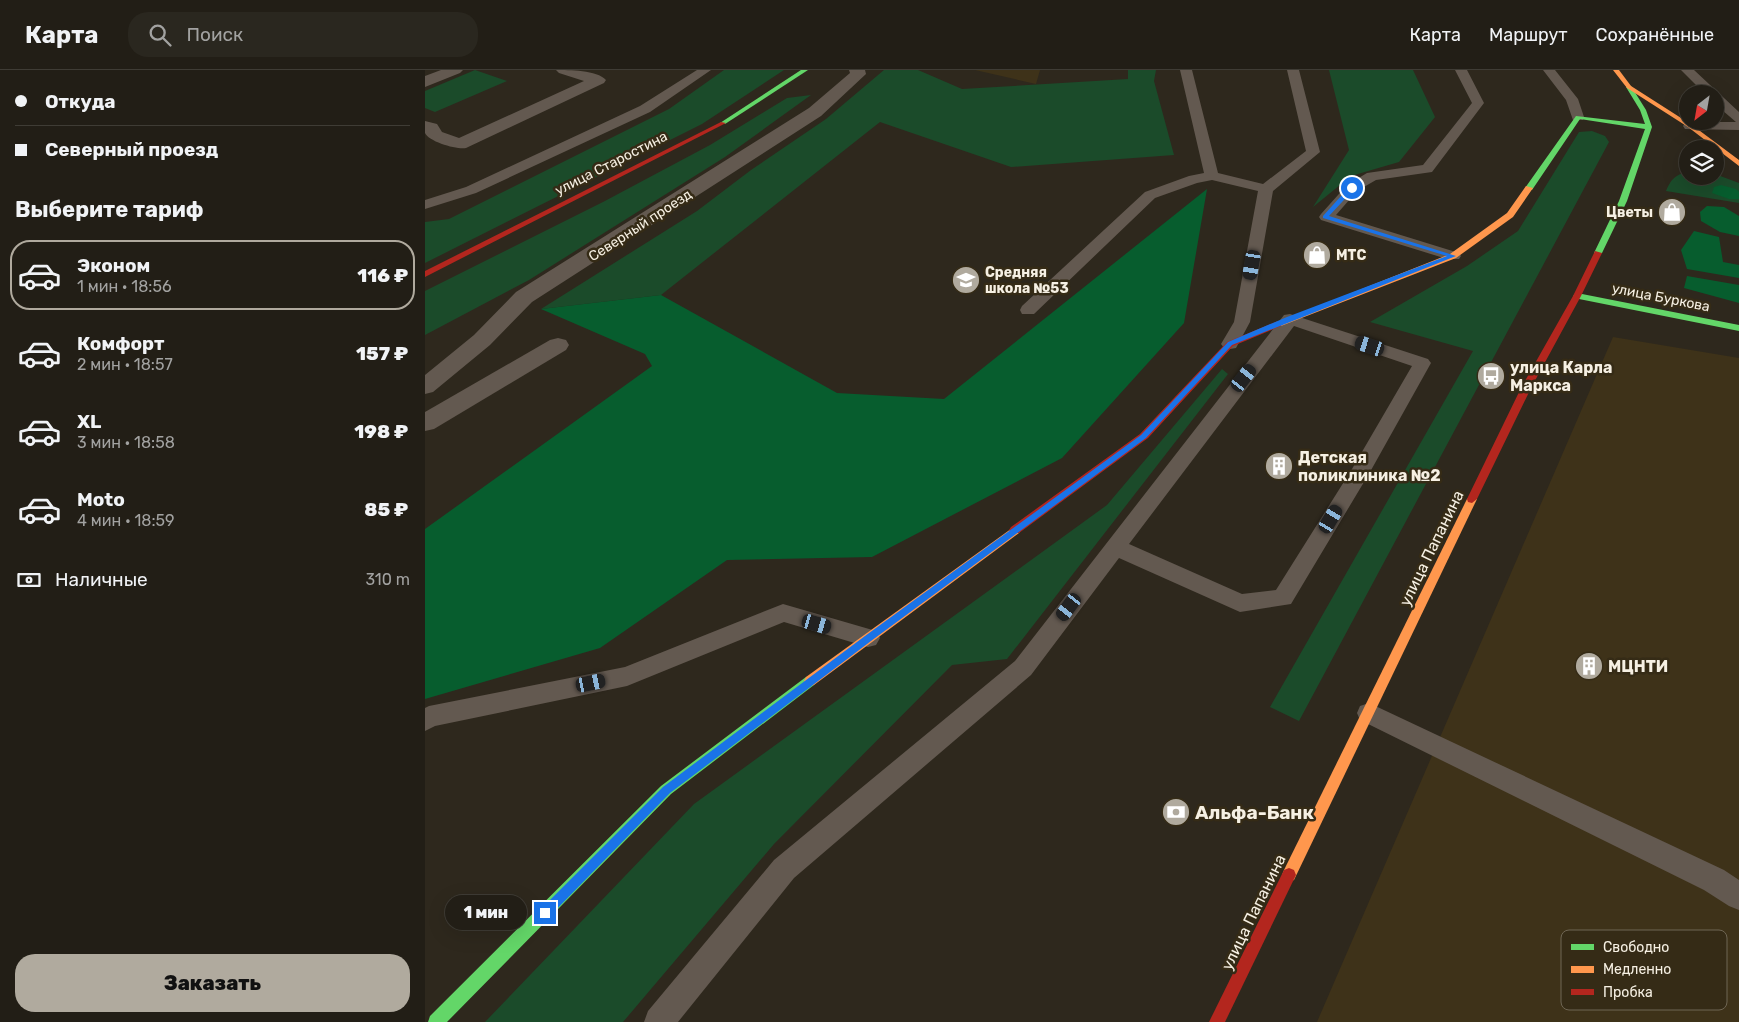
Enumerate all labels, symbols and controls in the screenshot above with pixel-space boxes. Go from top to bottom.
search box [128,12,478,57]
text: Карта [25,21,98,49]
icon: search [146,21,174,49]
text: Поиск [186,23,243,46]
text: Карта [1410,24,1461,46]
text: Маршрут [1489,24,1568,46]
text: Сохранённые [1596,24,1714,46]
north arrow [1679,85,1724,130]
map controls [1679,85,1724,185]
text: Откуда [45,90,115,113]
street label: улица Старостина [552,128,670,199]
text: Северный проезд [45,138,218,161]
button: layers [1679,140,1724,185]
route start [1341,177,1363,199]
street label: Северный проезд [585,186,695,265]
text: Выберите тариф [15,196,204,223]
shop icon: Цветы [1657,197,1687,227]
place label: Цветы [1606,204,1653,221]
shop icon: МТС [1302,240,1332,270]
place label: МТС [1336,247,1366,264]
car [1242,249,1261,281]
icon: car [17,253,62,298]
text: Эконом [77,254,150,277]
text: 116 ₽ [357,264,408,287]
place label: Средняя школа №53 [985,264,1069,297]
school or university icon: Средняя школа №53 [951,265,981,295]
text: 1 мин · 18:56 [77,277,172,296]
street label: улица Буркова [1610,280,1711,315]
icon: car [17,331,62,376]
text: Комфорт [77,332,164,355]
car [1353,334,1386,358]
text: 157 ₽ [356,342,408,365]
text: 2 мин · 18:57 [77,355,173,374]
place label: улица Карла Маркса [1510,358,1613,395]
bus stop icon: улица Карла Маркса [1476,361,1506,391]
car [1228,362,1259,394]
icon: car [17,409,62,454]
text: XL [77,410,101,433]
text: 198 ₽ [354,420,408,443]
text: 3 мин · 18:58 [77,433,175,452]
place label: Детская поликлиника №2 [1298,448,1441,485]
building icon: Детская поликлиника №2 [1264,451,1294,481]
icon: car [17,487,62,532]
street label: улица Папанина [1395,487,1468,609]
text: Moto [77,488,125,511]
text: 85 ₽ [364,498,408,521]
car [1316,502,1345,536]
text: 4 мин · 18:59 [77,511,175,530]
icon: cash [15,566,43,594]
text: Наличные [55,568,148,591]
text: 310 m [366,570,410,589]
car [1053,591,1084,623]
car [800,613,833,635]
building icon: МЦНТИ [1574,651,1604,681]
place label: МЦНТИ [1608,657,1668,676]
car [574,673,607,693]
bank icon: Альфа-Банк [1161,797,1191,827]
place label: Альфа-Банк [1195,801,1314,824]
street label: улица Папанина [1217,851,1290,973]
callout: 1 мин [445,896,527,930]
route end [534,902,556,924]
text: 1 мин [464,903,508,922]
legend [1561,930,1727,1010]
text: Свободно [1603,939,1669,956]
button: Заказать [15,954,410,1012]
text: Медленно [1603,961,1671,978]
text: Пробка [1603,984,1653,1001]

